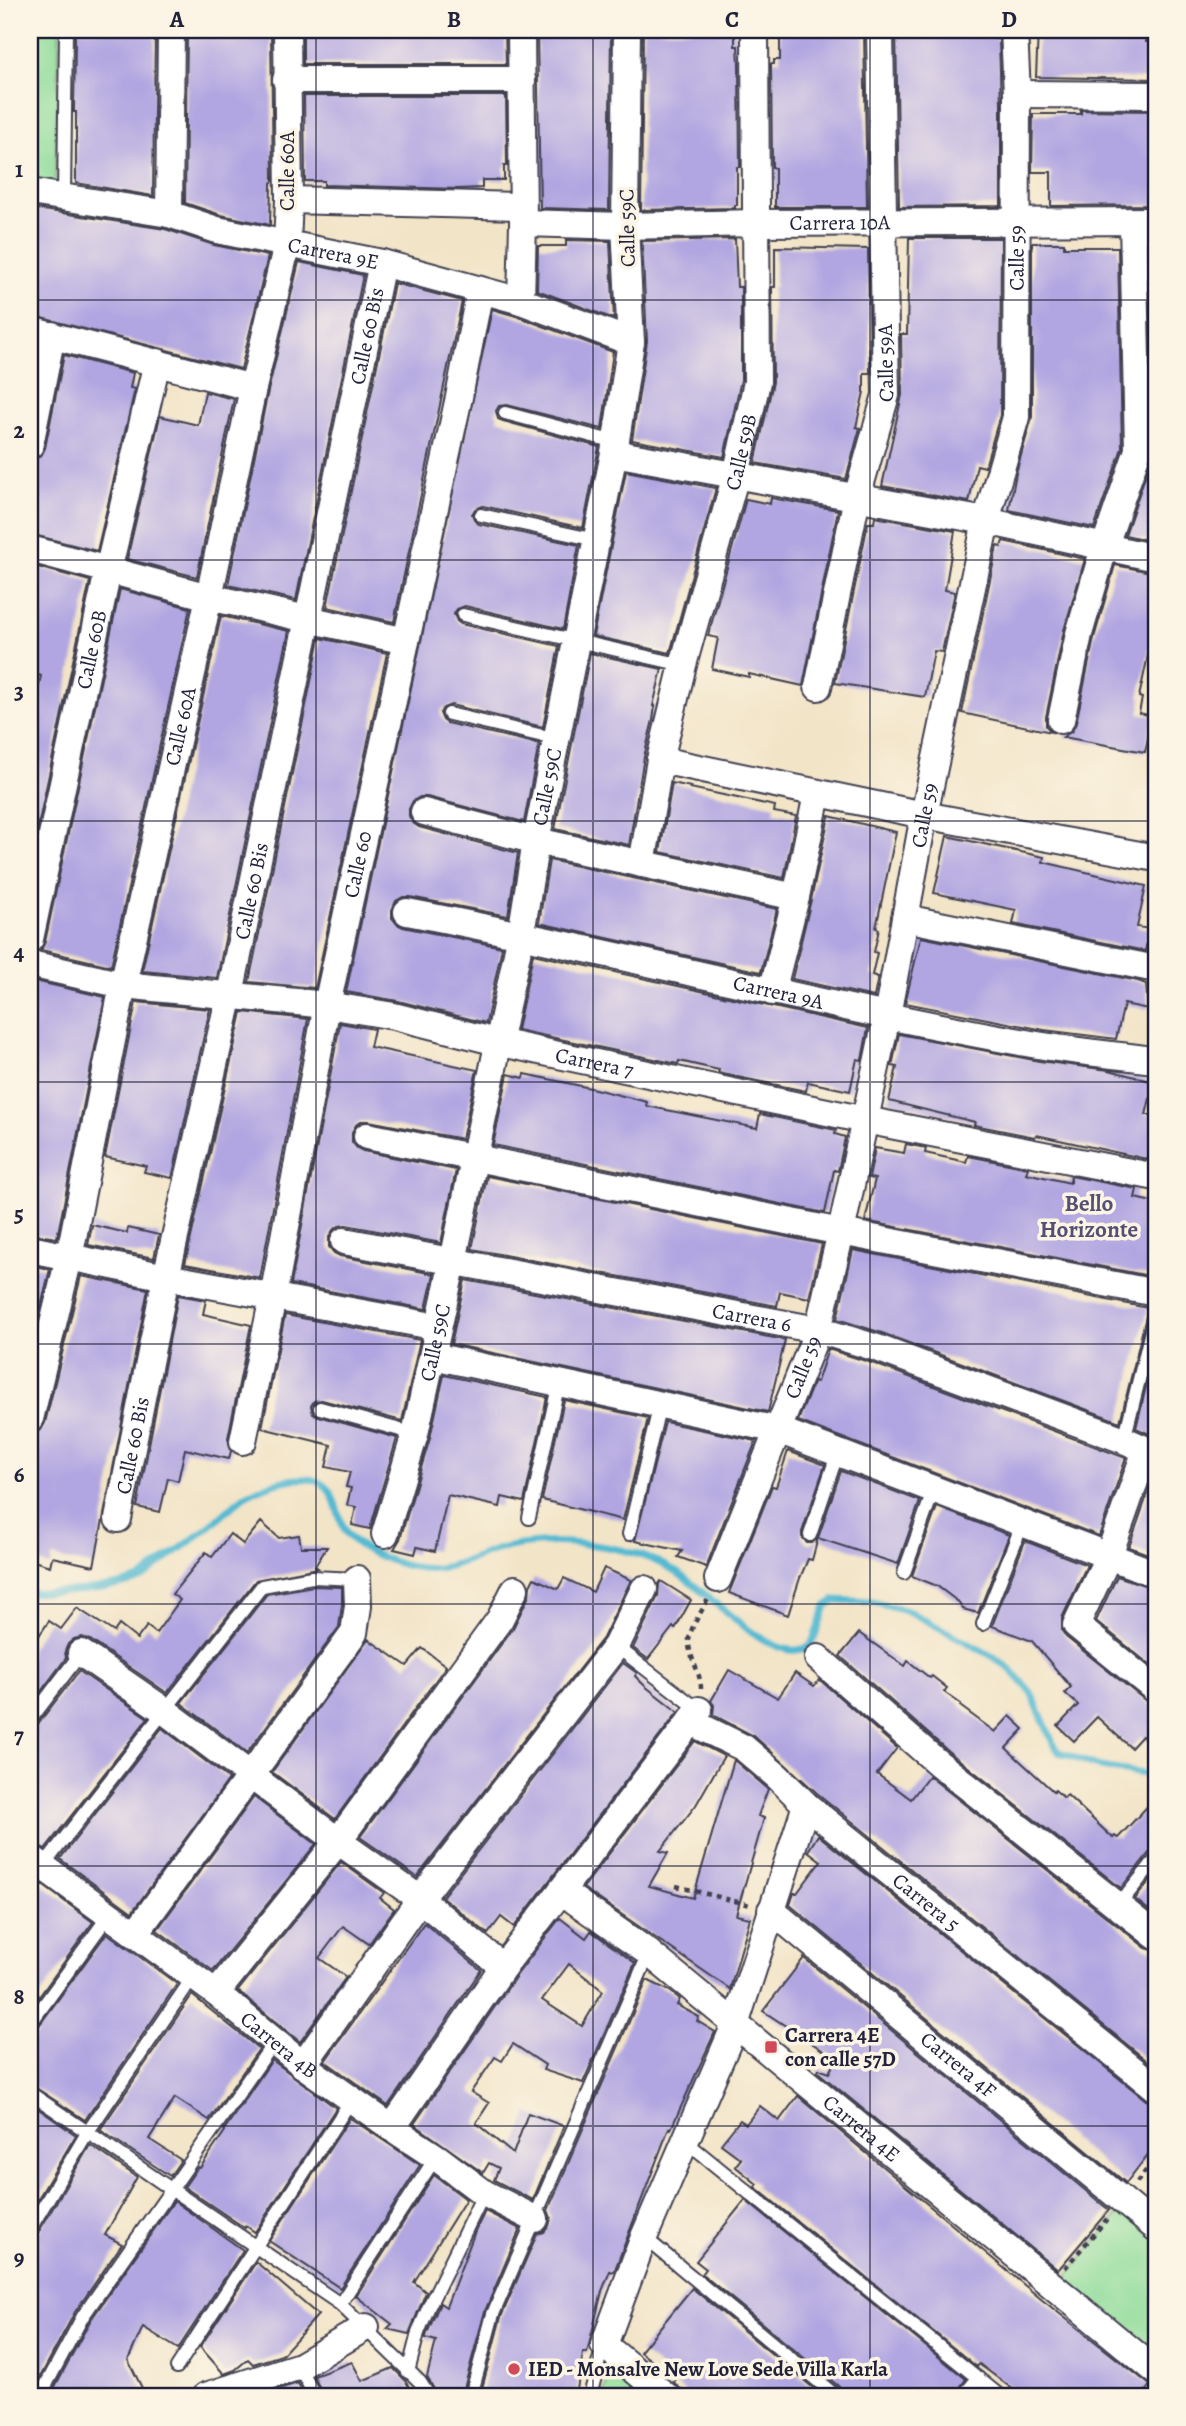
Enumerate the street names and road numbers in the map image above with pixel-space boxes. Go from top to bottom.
street label: Calle 60A [273,130,301,211]
street label: Calle 59C [612,189,642,267]
street label: Carrera 10A [789,208,891,237]
street label: Calle 59 [1002,225,1031,291]
street label: Carrera 9E [285,231,381,276]
street label: Calle 60 Bis [343,285,391,387]
street label: Calle 59A [871,323,901,405]
street label: Calle 59B [718,411,763,494]
street label: Calle 60B [69,607,113,692]
street label: Calle 60A [158,683,203,768]
street label: Calle 59C [525,746,568,828]
street label: Calle 59 [904,780,944,850]
street label: Calle 60 [337,828,378,900]
street label: Calle 60 Bis [228,840,275,942]
street label: Carrera 9A [730,969,827,1016]
street label: Carrera 7 [553,1041,636,1085]
street label: Carrera 6 [710,1296,794,1339]
street label: Calle 59C [413,1301,457,1384]
street label: Calle 59 [778,1332,828,1403]
street label: Calle 60 Bis [109,1394,156,1497]
street label: Carrera 5 [887,1866,966,1938]
street label: Carrera 4B [234,2005,323,2085]
street label: Carrera 4F [915,2025,1002,2104]
street label: Carrera 4E [817,2088,906,2168]

